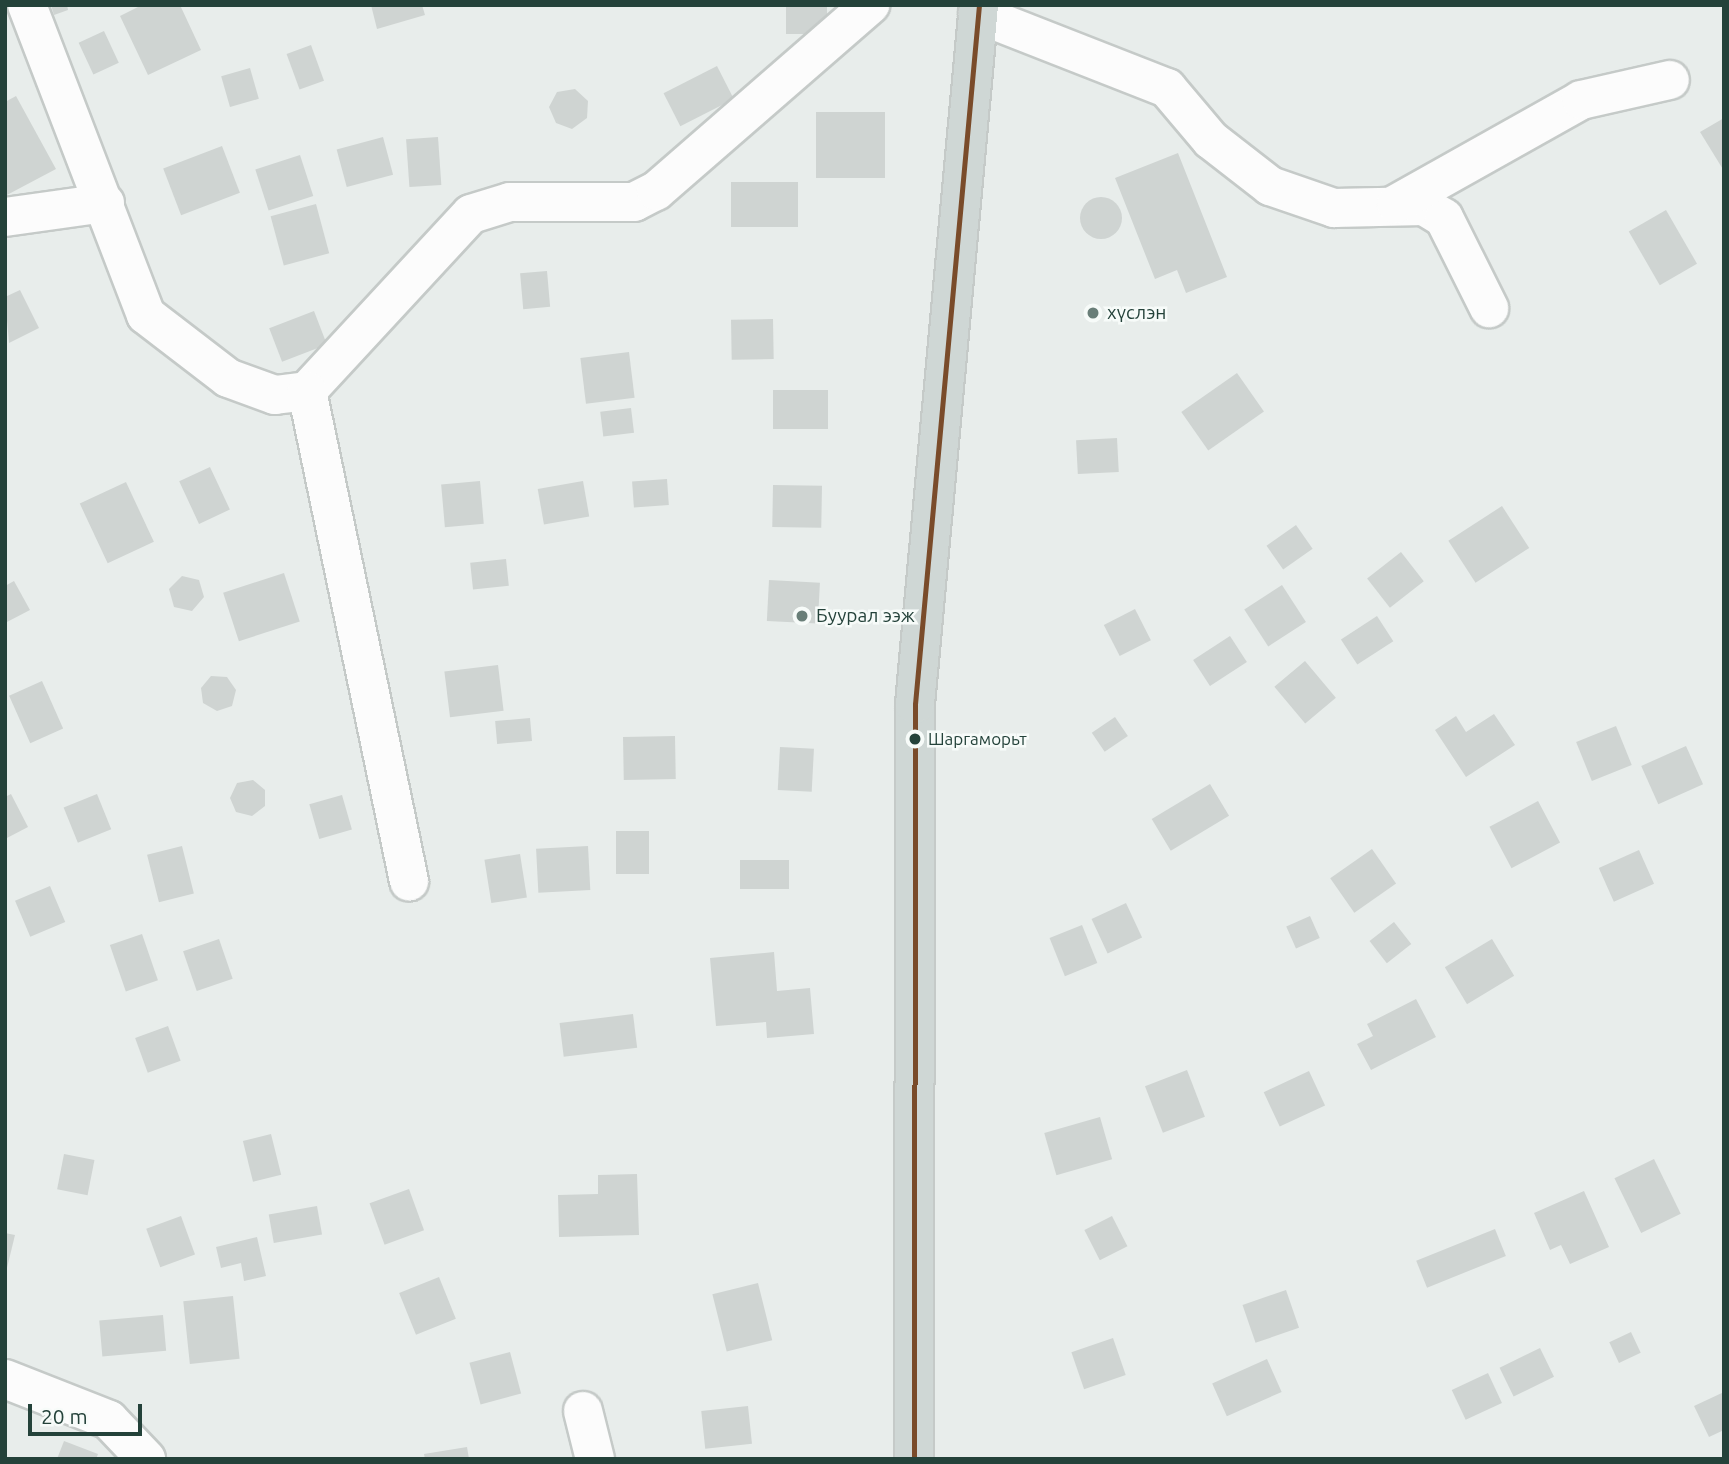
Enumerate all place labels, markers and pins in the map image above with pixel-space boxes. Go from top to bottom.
place label: хүслэн [1107,302,1166,324]
marker: хүслэн [1085,305,1101,321]
place label: Буурал ээж [816,605,915,627]
marker: Буурал ээж [794,608,810,624]
place label: Шаргаморьт [928,729,1027,749]
marker: Шаргаморьт [908,732,922,746]

